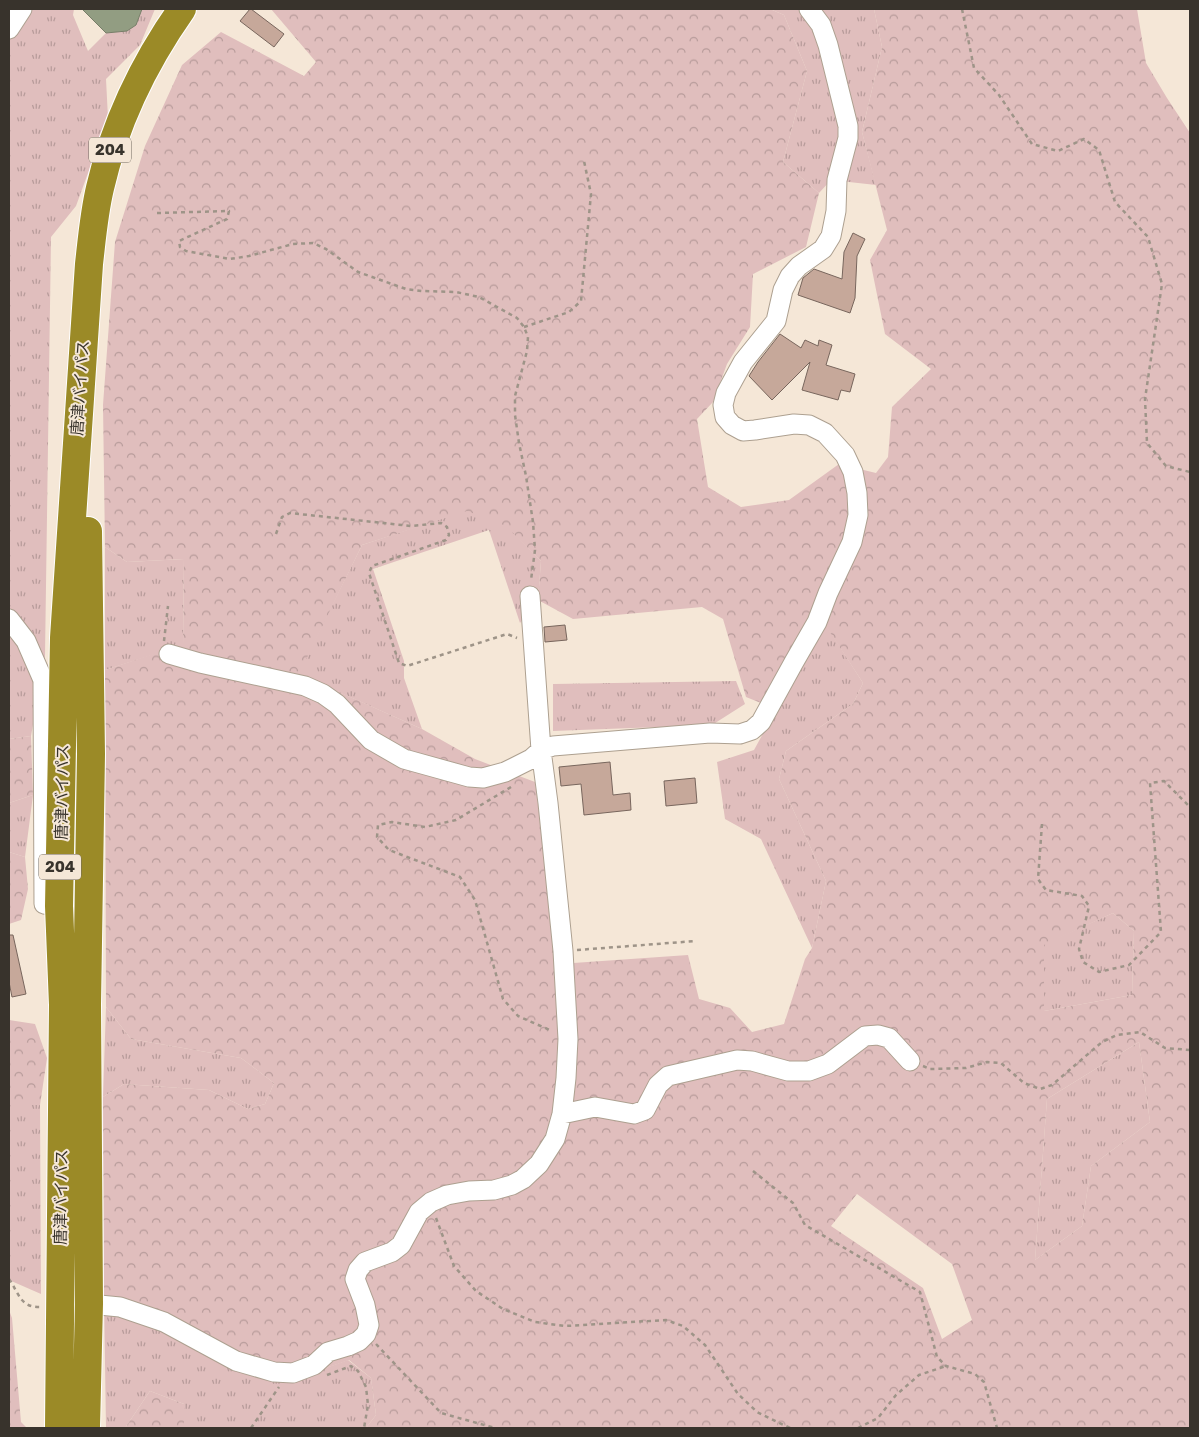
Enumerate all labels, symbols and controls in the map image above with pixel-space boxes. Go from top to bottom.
road number: 204 [89,138,131,162]
street label: 唐津バイパス [67,340,93,436]
street label: 唐津バイパス [52,744,72,840]
road number: 204 [39,854,81,880]
street label: 唐津バイパス [51,1149,71,1245]

